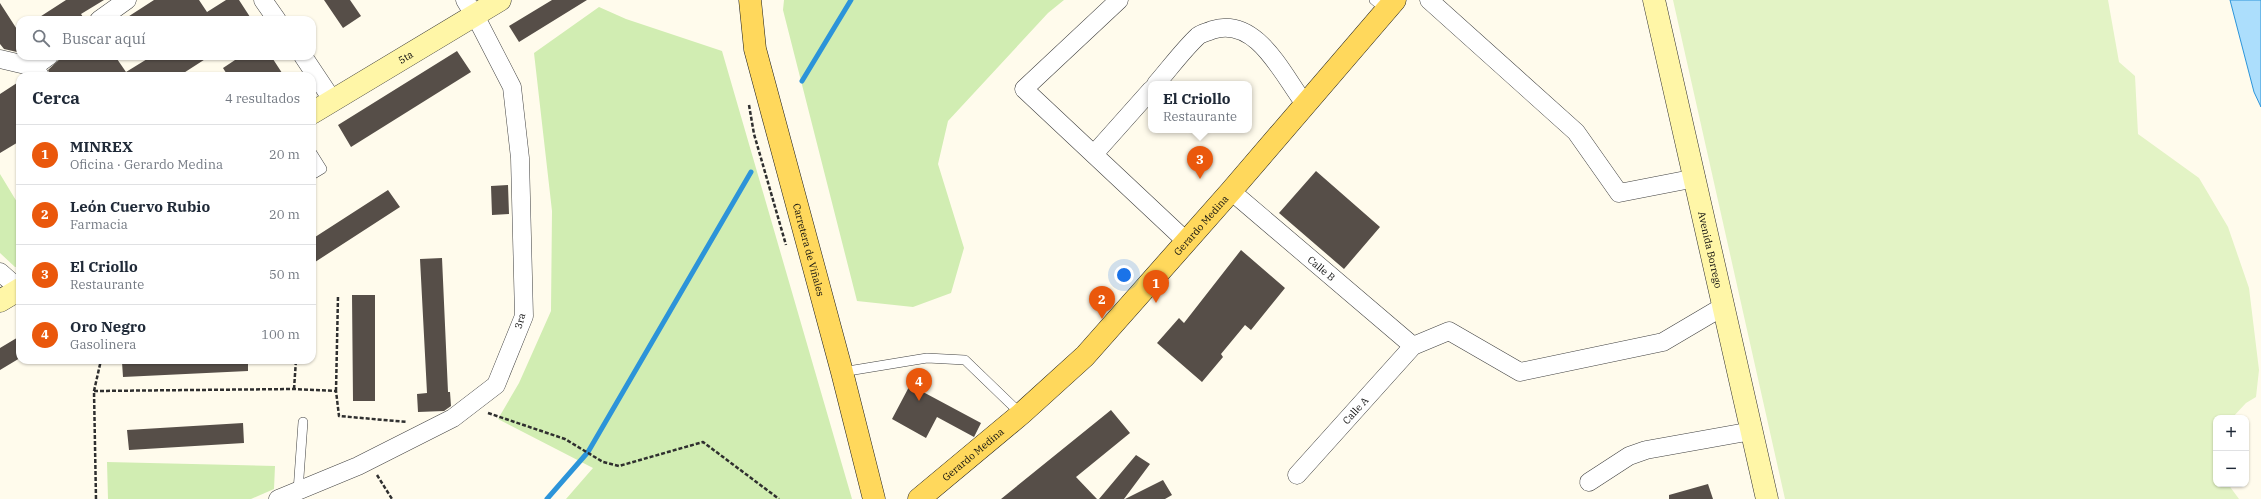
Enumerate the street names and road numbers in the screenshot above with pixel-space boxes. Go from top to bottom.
street label: 5ta [396,47,416,66]
street label: Gerardo Medina [1171,192,1231,258]
street label: Carretera de Viñales [790,202,828,298]
street label: Avenida Borrego [1696,210,1726,290]
street label: Calle B [1305,253,1338,284]
street label: 3ra [512,311,528,330]
street label: Calle A [1339,394,1371,427]
street label: Gerardo Medina [939,424,1007,484]

